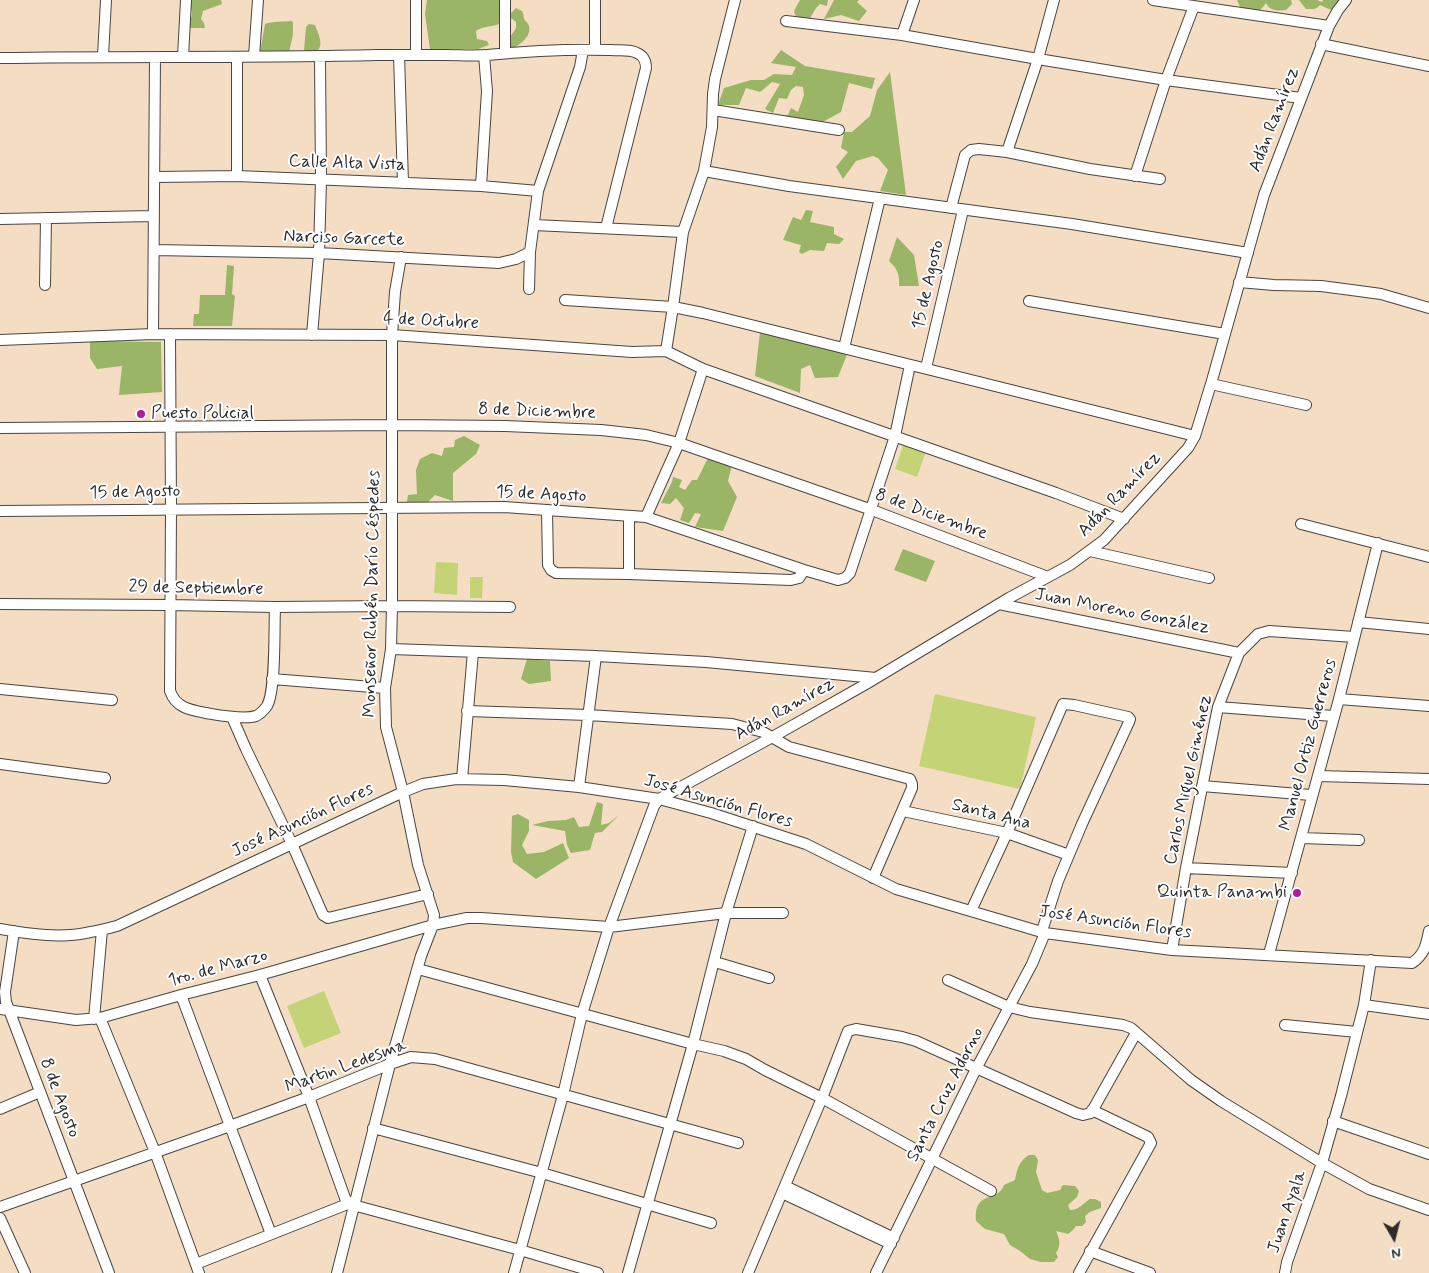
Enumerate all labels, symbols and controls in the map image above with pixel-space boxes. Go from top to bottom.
street label: Adán Ramírez [1245,65,1305,175]
street label: Calle Alta Vista [288,151,406,177]
street label: Narciso Garcete [283,226,405,252]
street label: 15 de Agosto [908,238,950,332]
street label: 4 de Octubre [383,309,479,335]
street label: 8 de Diciembre [478,399,596,425]
place label: Puesto Policial [151,403,254,425]
marker: Puesto Policial [135,408,147,420]
street label: Adán Ramírez [1074,448,1166,542]
street label: Monseñor Rubén Darío Céspedes [360,470,386,718]
street label: 15 de Agosto [89,481,181,505]
street label: 15 de Agosto [495,482,587,508]
street label: 8 de Diciembre [872,485,990,545]
street label: 29 de Septiembre [128,577,264,601]
street label: Juan Moreno González [1033,585,1211,639]
street label: Manuel Ortiz Guerreros [1276,657,1342,833]
street label: Adán Ramírez [732,674,838,746]
street label: Carlos Miguel Giménez [1160,693,1218,867]
street label: José Asunción Flores [641,770,795,834]
street label: José Asunción Flores [229,779,377,863]
street label: Santa Ana [949,795,1033,835]
place label: Quinta Panambi [1157,882,1287,904]
marker: Quinta Panambi [1291,887,1303,899]
street label: José Asunción Flores [1037,902,1193,944]
street label: 1ro. de Marzo [166,945,270,993]
street label: Santa Cruz Adorno [903,1024,989,1166]
street label: Martin Ledesma [282,1035,410,1099]
street label: 8 de Agosto [34,1055,84,1141]
street label: Juan Ayala [1264,1168,1312,1256]
north arrow [1369,1213,1419,1263]
text: N [1390,1243,1402,1262]

